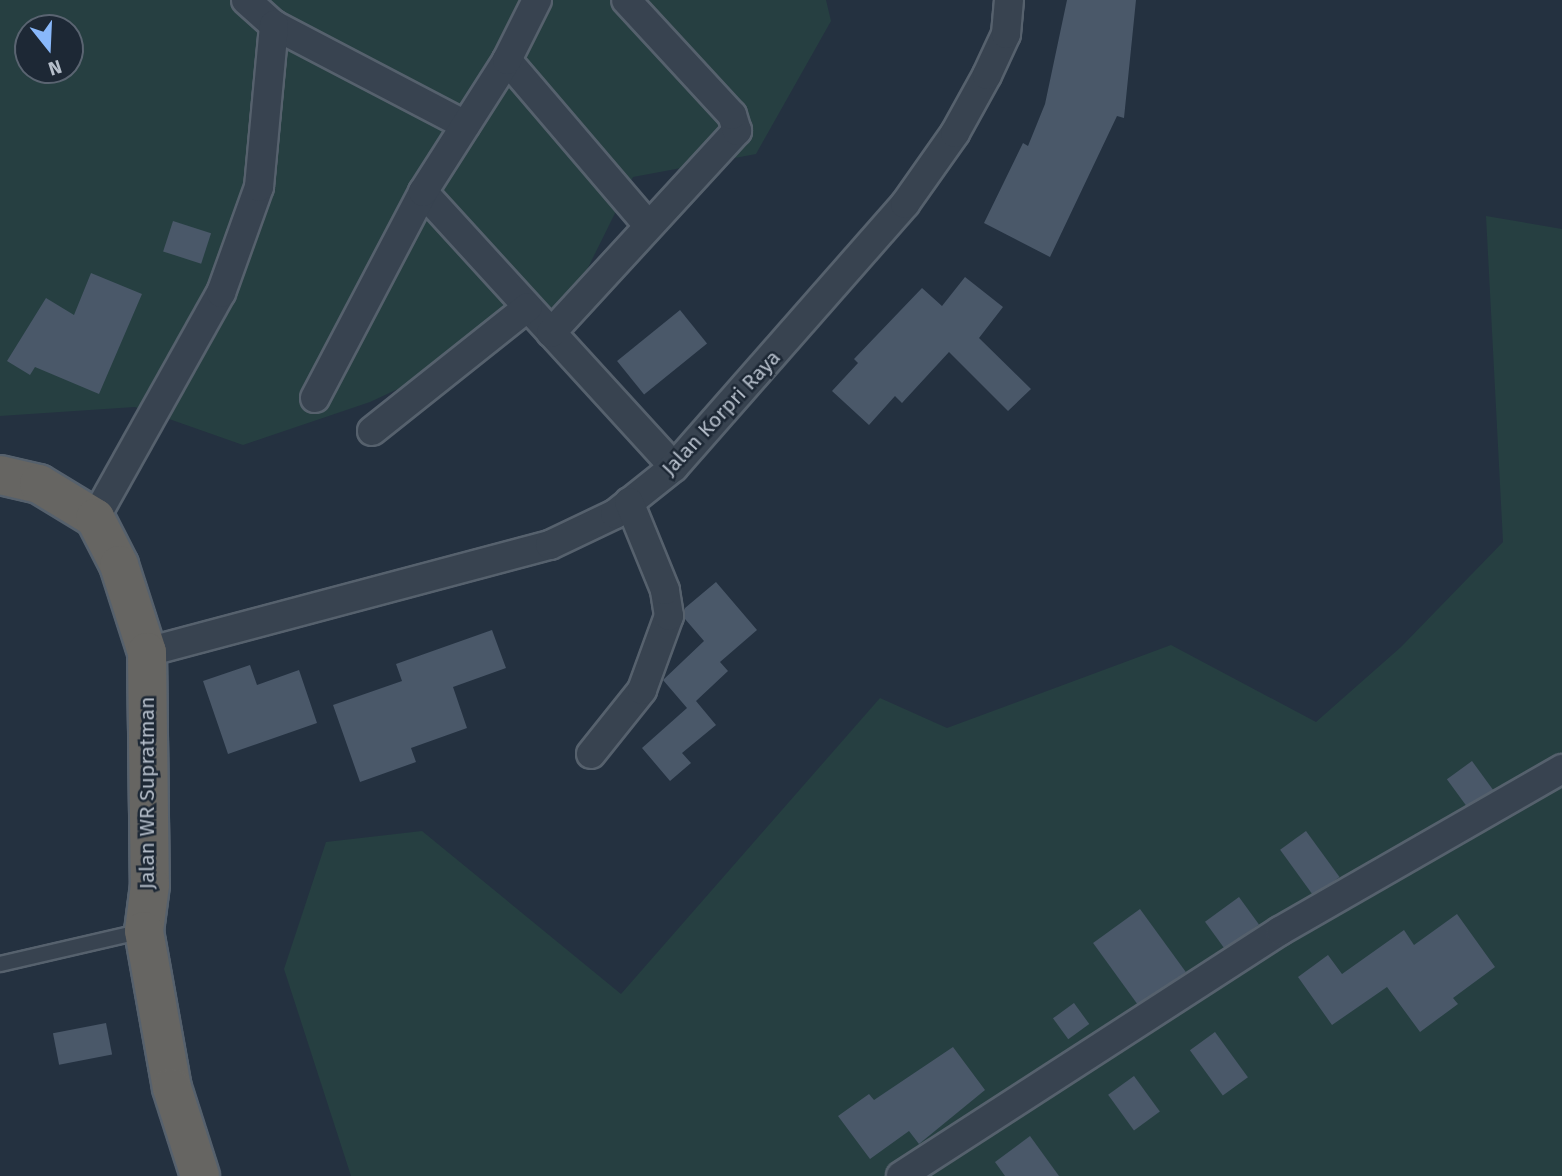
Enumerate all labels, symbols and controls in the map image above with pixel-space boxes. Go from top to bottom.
north arrow [14,14,84,84]
text: N [45,55,65,80]
street label: Jalan Korpri Raya [656,345,786,481]
street label: Jalan WR Supratman [134,697,160,889]

